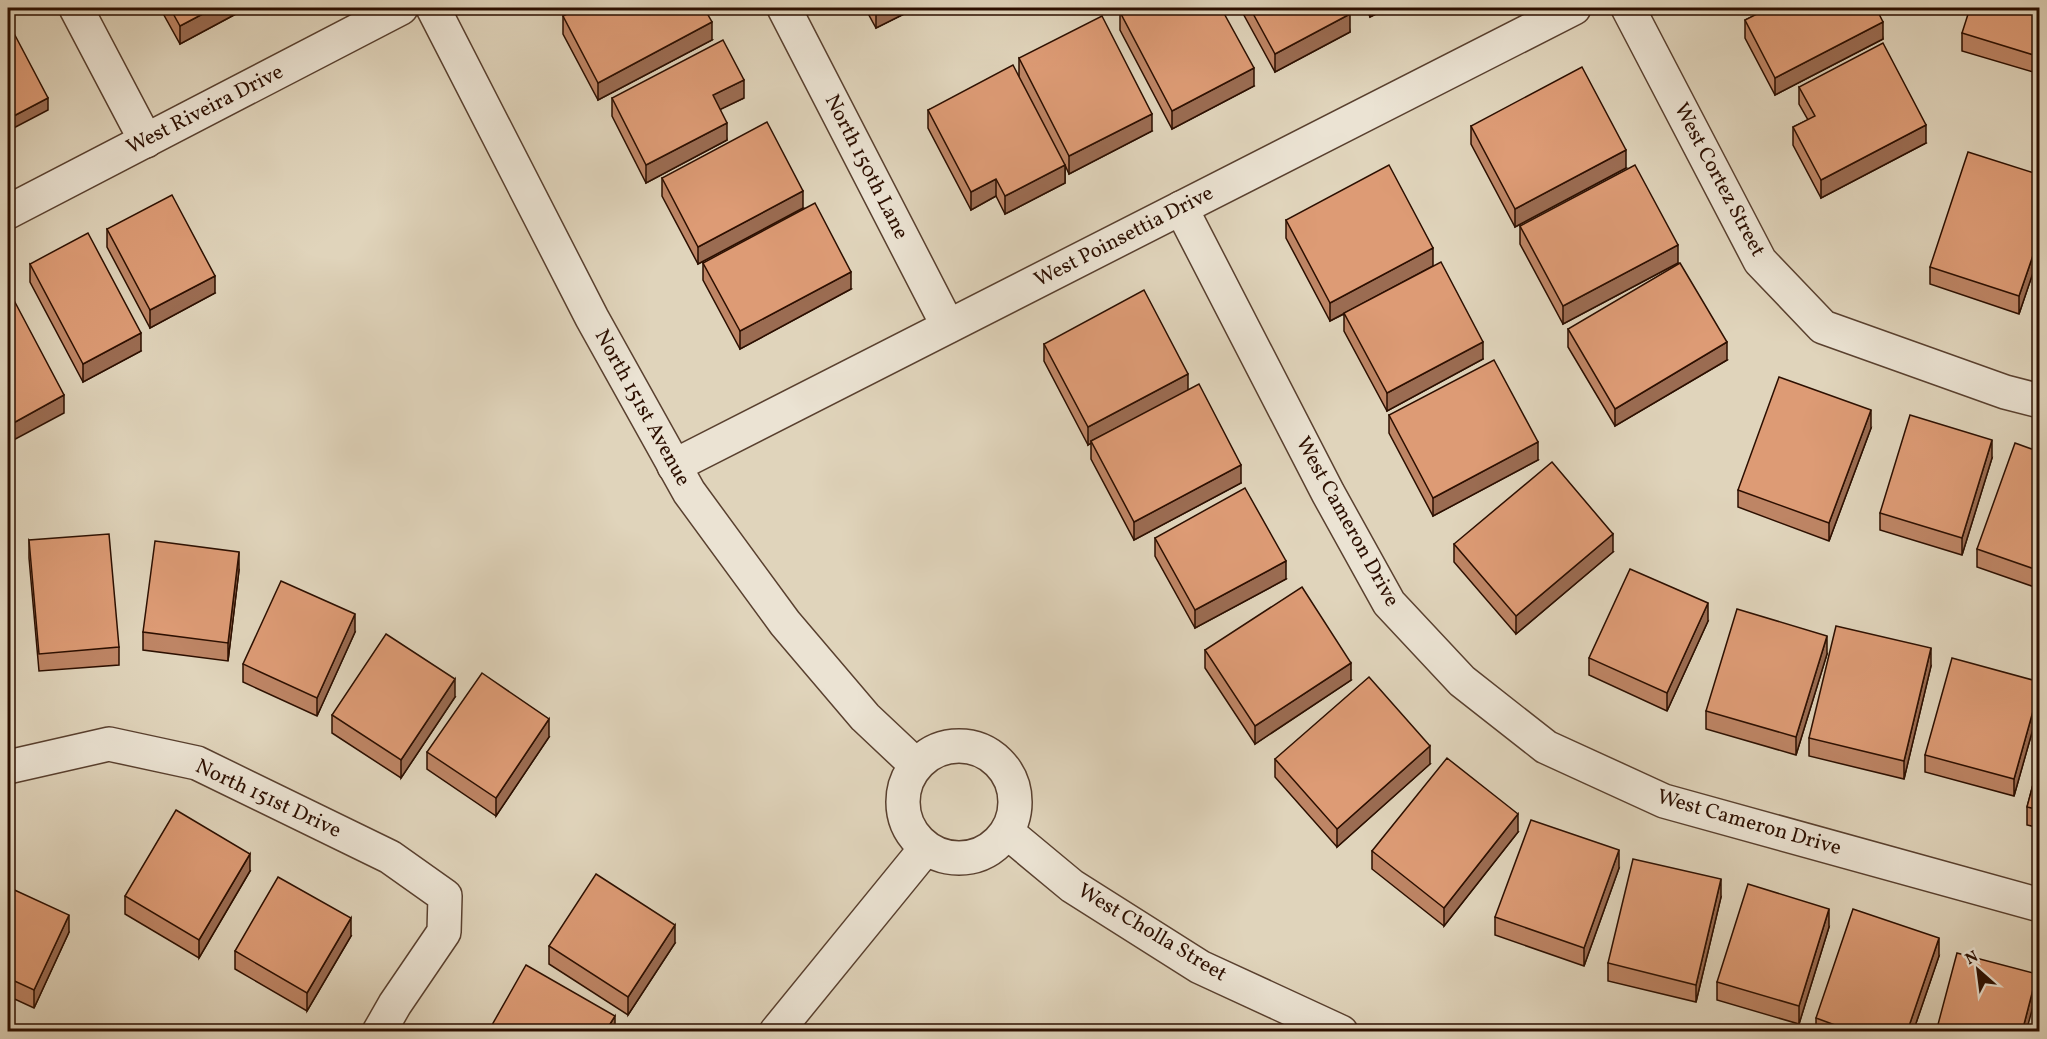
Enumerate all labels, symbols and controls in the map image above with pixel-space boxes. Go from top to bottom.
street label: West Riveira Drive [122,58,288,162]
street label: North 150th Lane [817,90,915,244]
street label: West Cortez Street [1666,98,1772,262]
street label: West Poinsettia Drive [1029,179,1219,295]
street label: North 151st Avenue [587,324,697,492]
street label: West Cameron Drive [1288,432,1406,612]
street label: North 151st Drive [190,752,346,846]
street label: West Cameron Drive [1653,783,1845,863]
street label: West Cholla Street [1072,877,1232,989]
north arrow [1948,940,2008,1000]
text: N [1962,946,1983,971]

